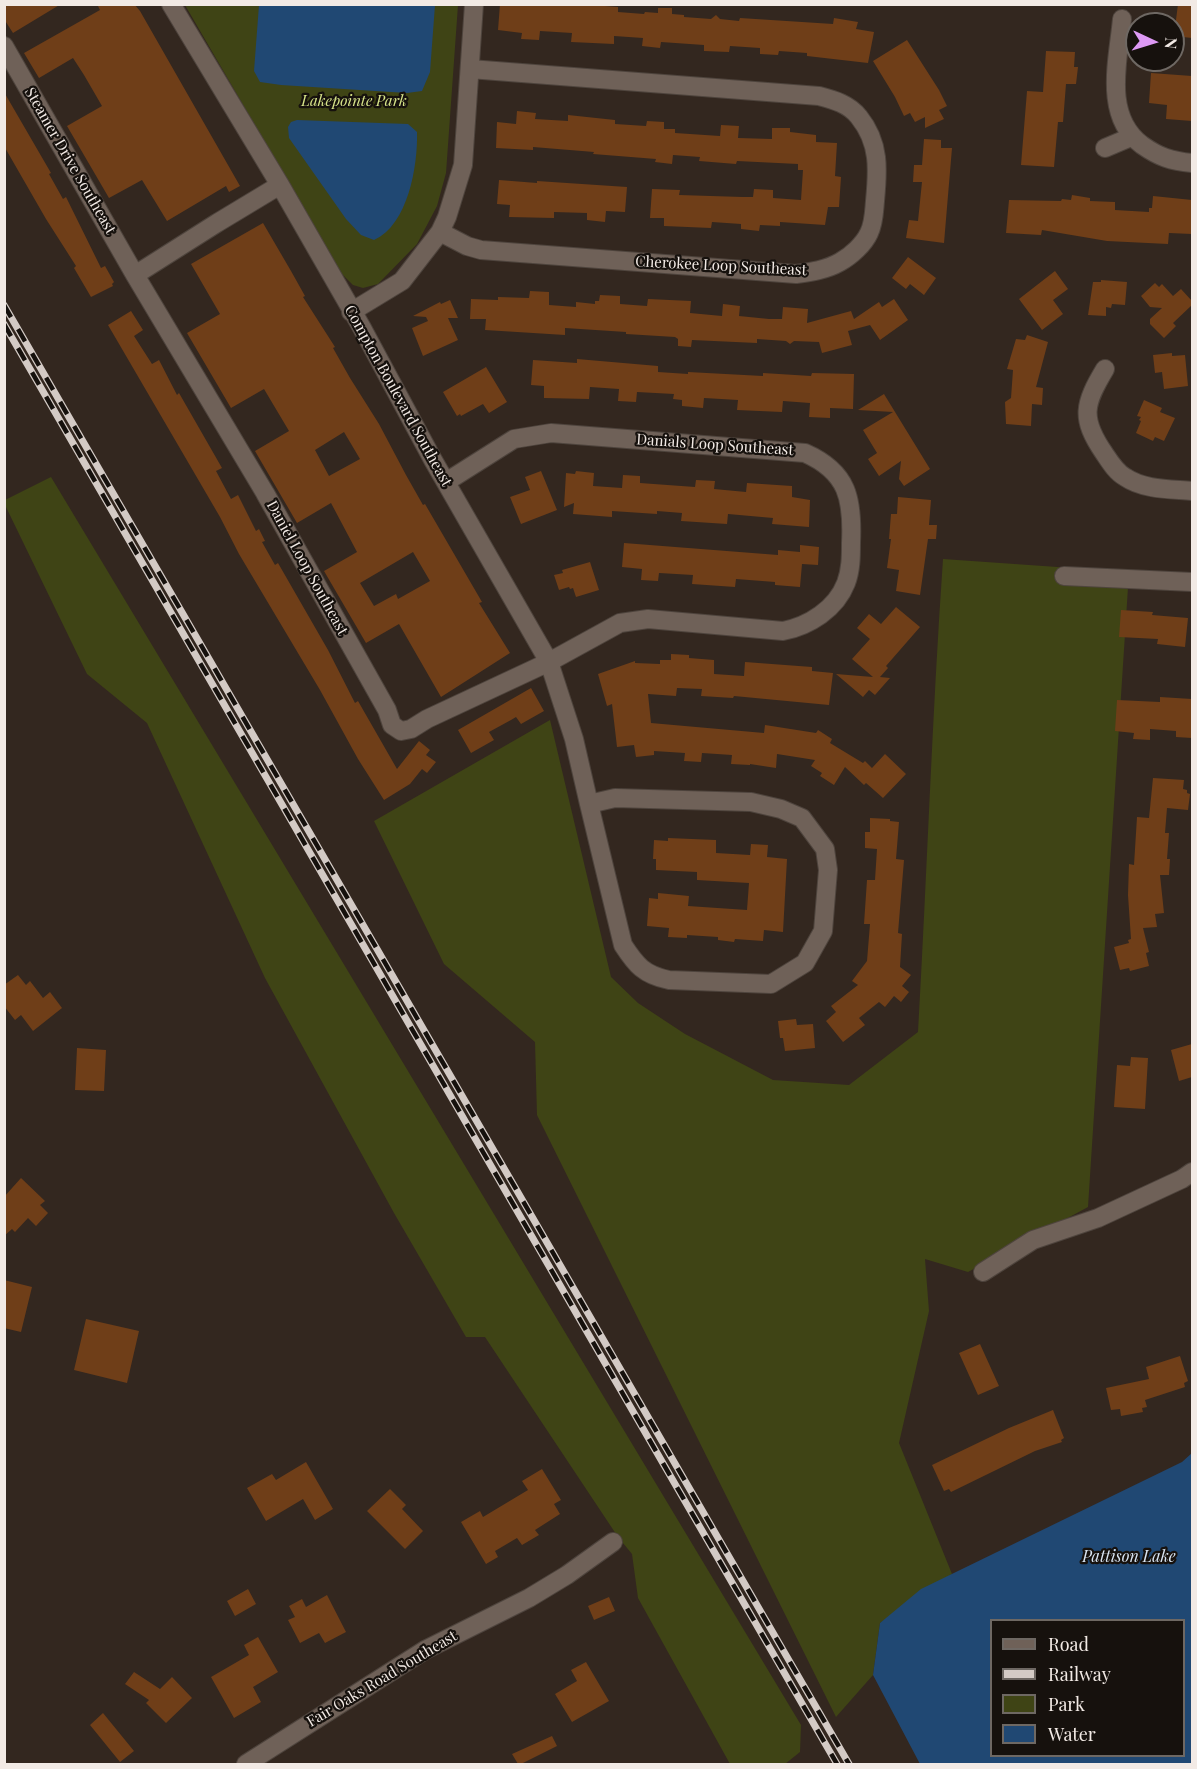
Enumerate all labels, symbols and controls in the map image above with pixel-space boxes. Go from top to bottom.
north arrow [1125,12,1185,72]
text: N [1161,37,1182,50]
street label: Steamer Drive Southeast [21,84,119,238]
park label: Lakepointe Park [301,92,407,110]
street label: Cherokee Loop Southeast [635,253,807,279]
street label: Compton Boulevard Southeast [341,302,455,490]
street label: Danials Loop Southeast [636,431,794,459]
street label: Daniel Loop Southeast [262,498,352,638]
water label: Pattison Lake [1082,1547,1176,1567]
legend [990,1619,1185,1757]
street label: Fair Oaks Road Southeast [304,1627,460,1731]
text: Road [1048,1632,1089,1656]
text: Railway [1048,1662,1111,1686]
text: Park [1048,1692,1085,1716]
text: Water [1048,1722,1096,1746]

